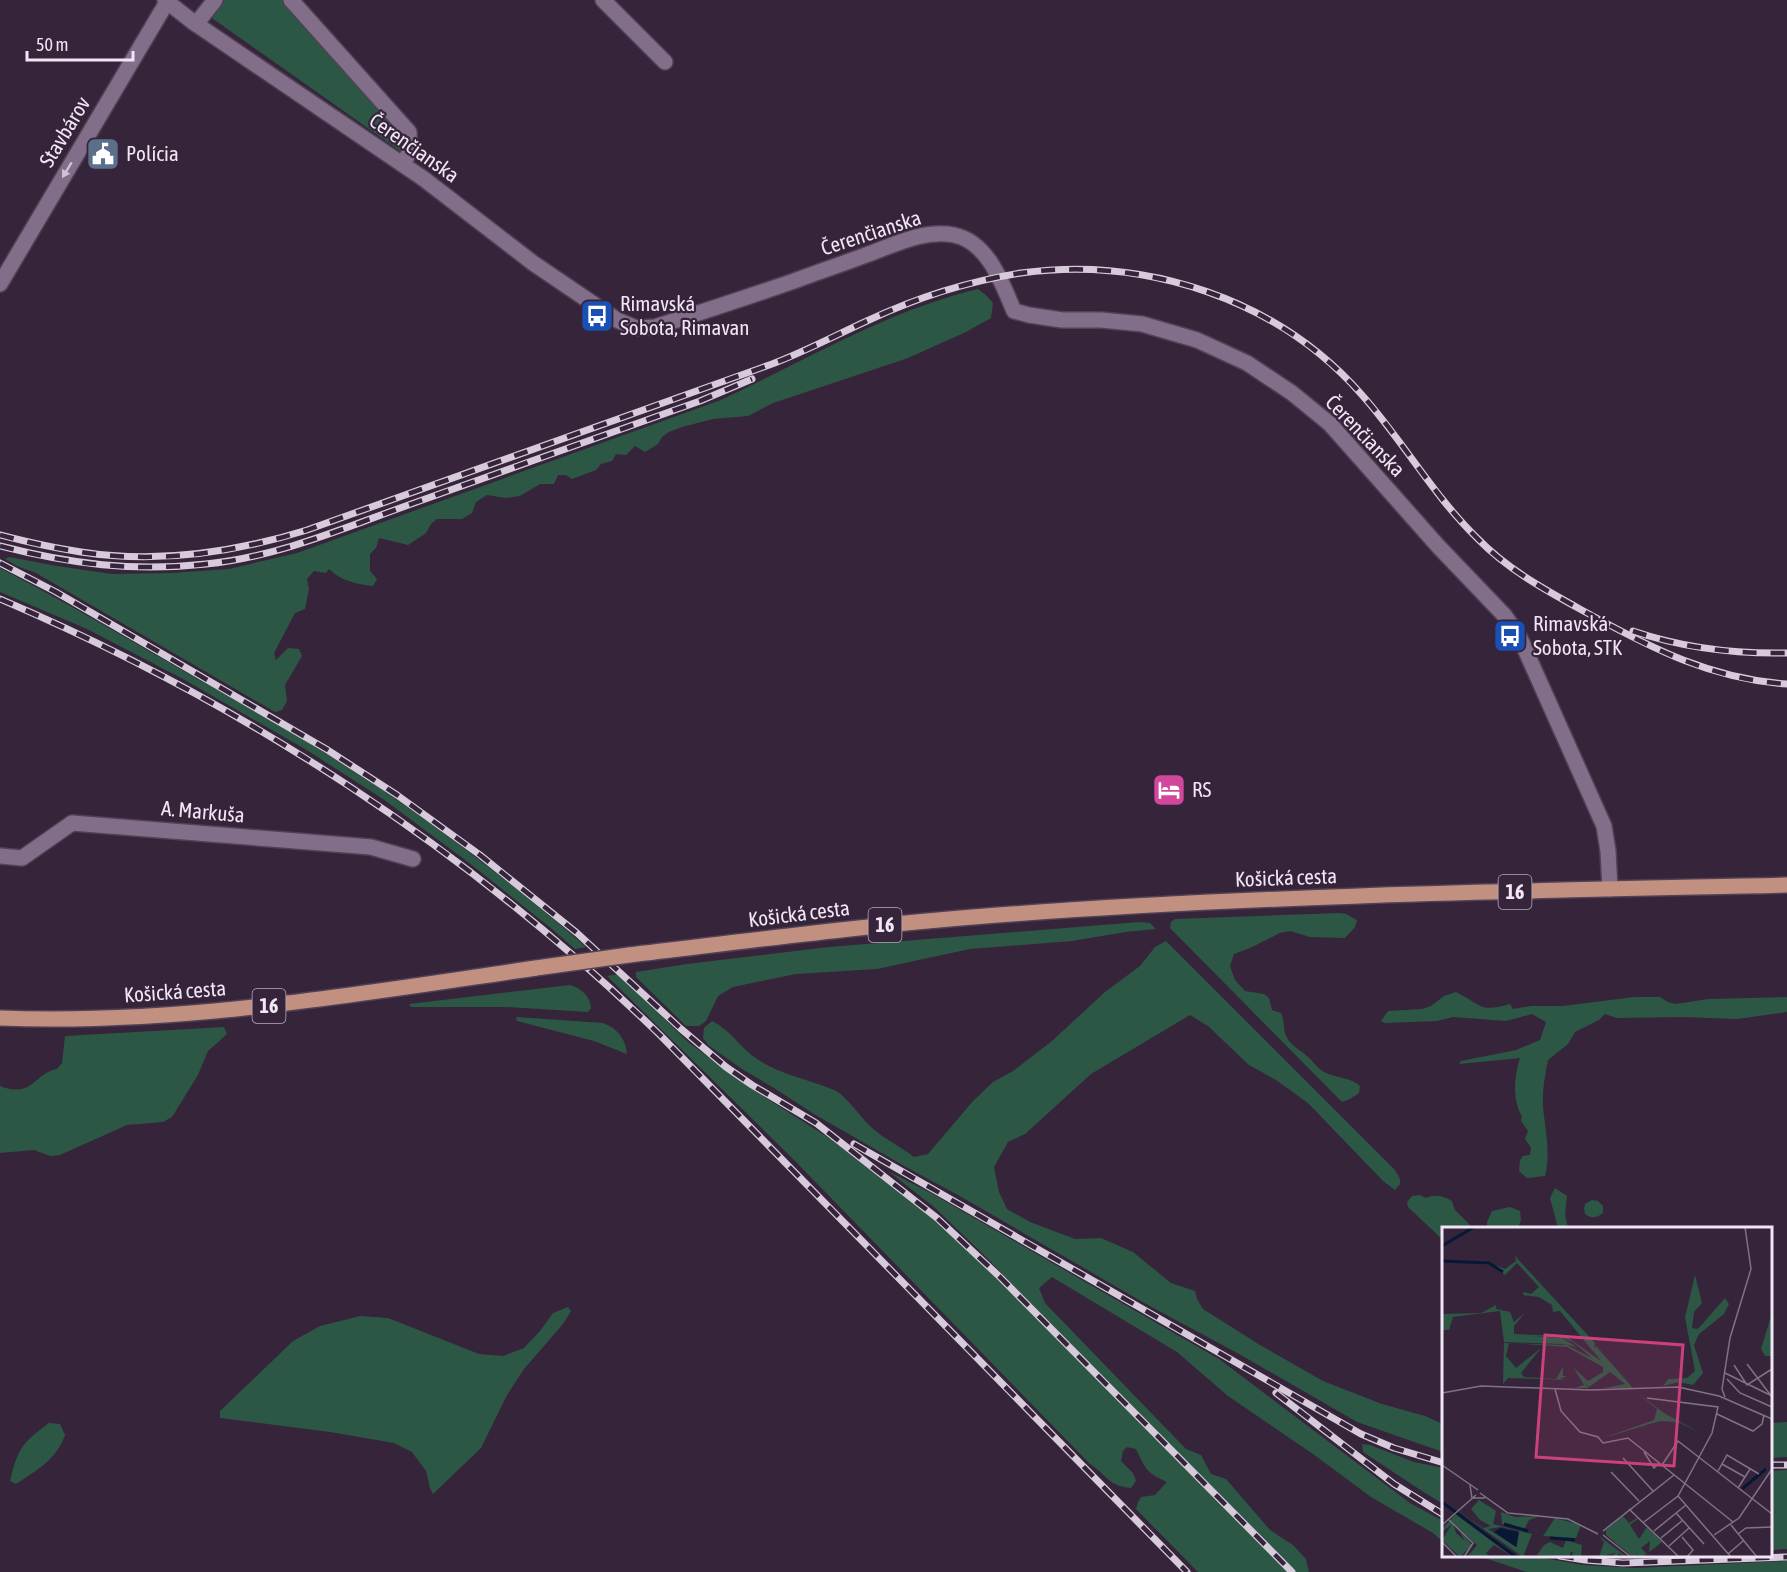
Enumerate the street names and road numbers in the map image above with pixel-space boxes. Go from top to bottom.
street label: Stavbárov [34,92,95,171]
street label: Čerenčianska [365,108,464,187]
street label: Čerenčianska [818,205,924,260]
street label: Čerenčianska [1321,390,1410,481]
street label: A. Markuša [160,795,246,827]
street label: Košická cesta [1234,863,1337,891]
road number: 16 [1498,875,1532,909]
street label: Košická cesta [747,895,851,931]
road number: 16 [868,908,902,942]
street label: Košická cesta [123,975,227,1007]
road number: 16 [252,989,286,1023]

